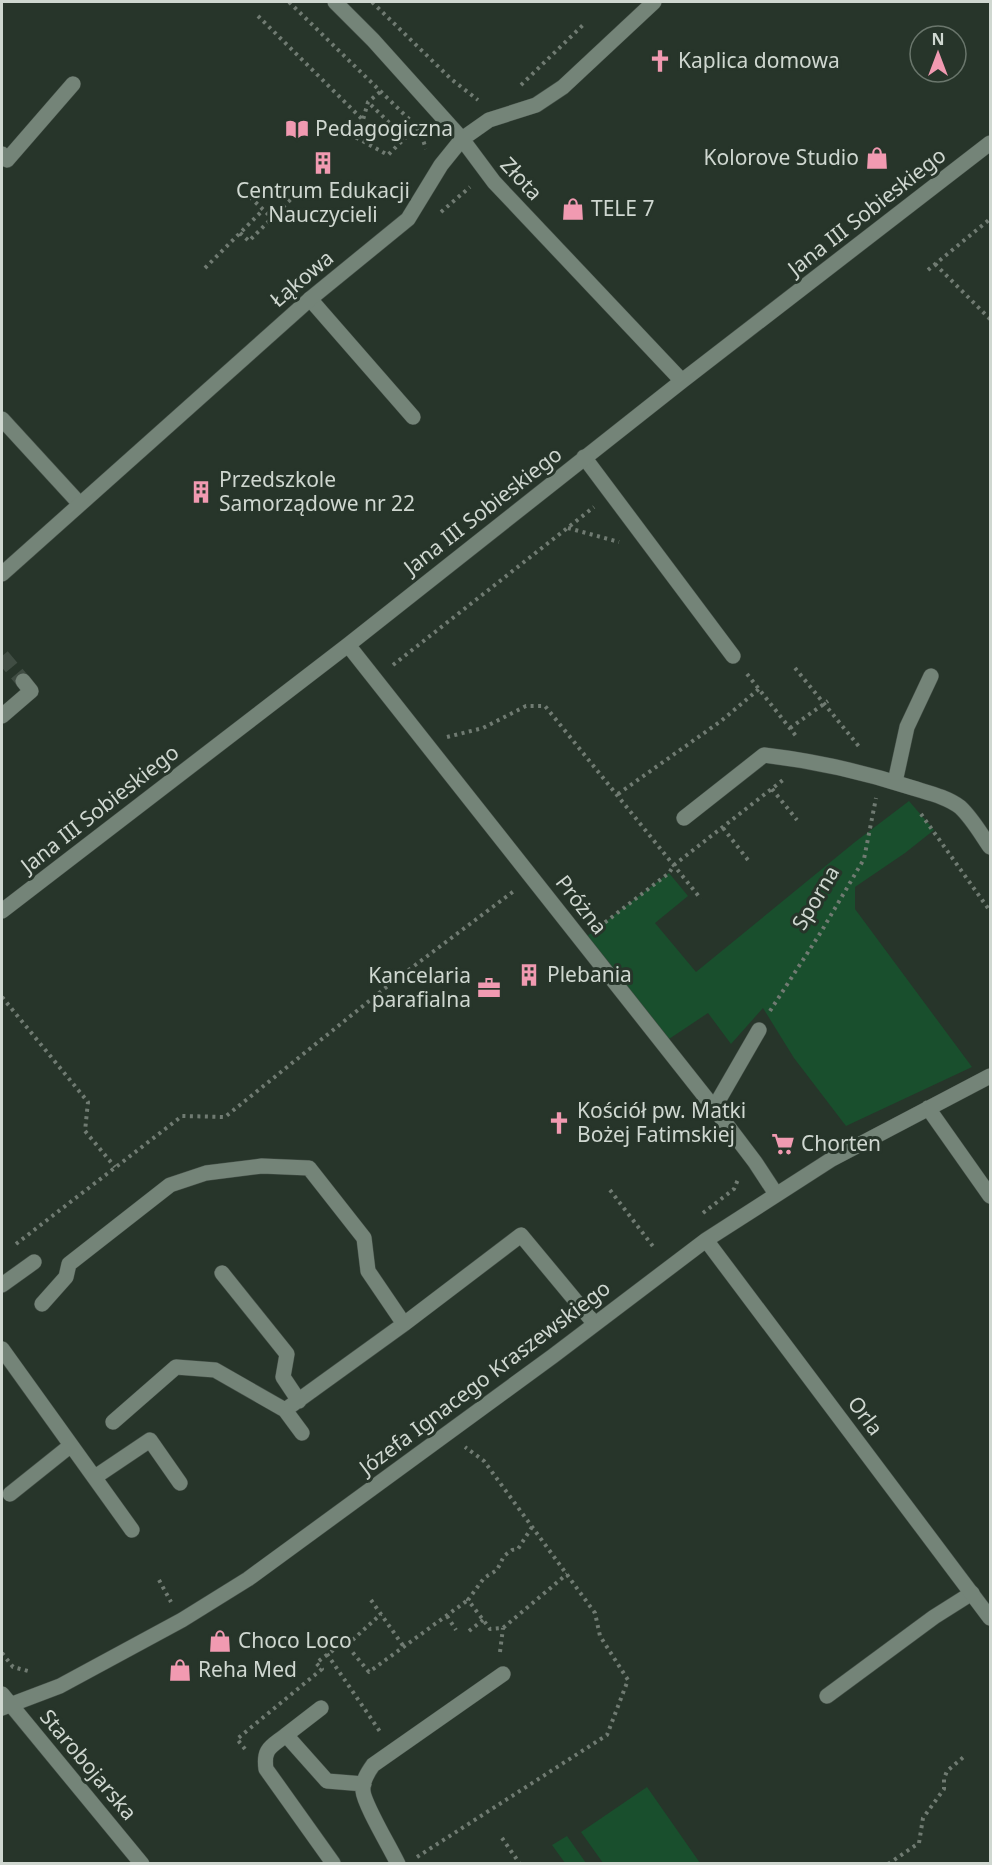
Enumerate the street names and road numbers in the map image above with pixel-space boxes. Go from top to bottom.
street label: Jana III Sobieskiego [780,141,951,283]
street label: Złota [495,151,549,206]
street label: Łąkowa [264,244,339,313]
street label: Jana III Sobieskiego [396,440,567,582]
street label: Jana III Sobieskiego [13,738,184,880]
street label: Sporna [785,860,845,935]
street label: Próżna [550,869,614,940]
street label: Józefa Ignacego Kraszewskiego [352,1274,616,1482]
street label: Orla [842,1390,890,1441]
street label: Starobojarska [34,1703,143,1826]

